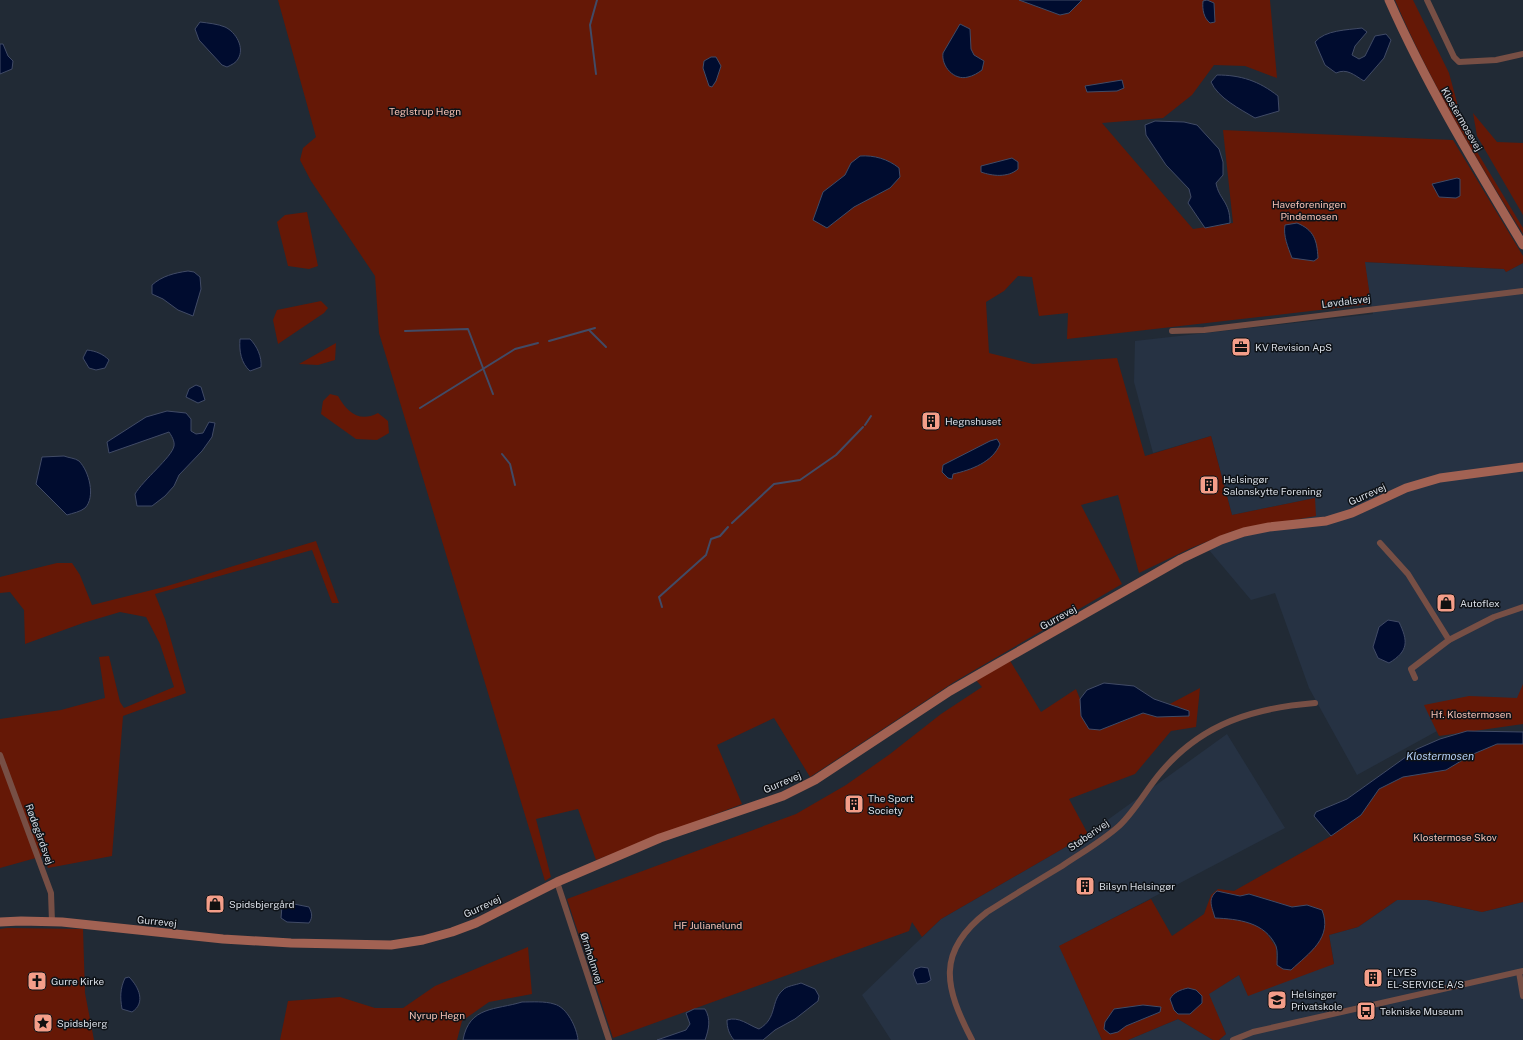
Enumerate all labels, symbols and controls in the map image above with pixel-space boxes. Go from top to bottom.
street label: Klostermosevej [1439,85,1485,153]
park label: Teglstrup Hegn [389,105,461,117]
park label: Haveforeningen Pindemosen [1272,198,1346,222]
street label: Løvdalsvej [1321,292,1371,310]
office icon: KV Revision ApS [1230,336,1252,358]
place label: KV Revision ApS [1255,341,1332,353]
building icon: Hegnshuset [920,410,942,432]
place label: Hegnshuset [945,415,1001,427]
place label: Helsingør Salonskytte Forening [1223,473,1322,497]
building icon: Helsingør Salonskytte Forening [1198,474,1220,496]
street label: Gurrevej [1346,480,1388,508]
shop icon: Autoflex [1435,592,1457,614]
place label: Autoflex [1460,597,1500,609]
street label: Gurrevej [1038,602,1078,632]
park label: Hf. Klostermosen [1431,708,1511,720]
water label: Klostermosen [1406,750,1474,762]
street label: Gurrevej [761,769,803,795]
place label: The Sport Society [868,792,914,816]
building icon: The Sport Society [843,793,865,815]
street label: Rødegårdsvej [23,802,57,866]
street label: Støberivej [1065,816,1111,854]
park label: Klostermose Skov [1413,831,1497,843]
building icon: Bilsyn Helsingør [1074,875,1096,897]
place label: Bilsyn Helsingør [1099,880,1175,892]
street label: Gurrevej [461,892,503,920]
shop icon: Spidsbjergård [204,893,226,915]
place label: Spidsbjergård [229,898,295,910]
street label: Gurrevej [137,913,177,929]
park label: HF Julianelund [674,919,742,931]
street label: Ørnholmvej [578,931,606,985]
place label: FLYES EL-SERVICE A/S [1387,966,1464,990]
building icon: FLYES EL-SERVICE A/S [1362,967,1384,989]
church icon: Gurre Kirke [26,970,48,992]
place label: Gurre Kirke [51,975,105,987]
place label: Helsingør Privatskole [1291,988,1343,1012]
school or university icon: Helsingør Privatskole [1266,989,1288,1011]
bus stop icon: Tekniske Museum [1355,1000,1377,1022]
place label: Tekniske Museum [1380,1005,1463,1017]
park label: Nyrup Hegn [409,1009,465,1021]
place icon: Spidsbjerg [32,1012,54,1034]
place label: Spidsbjerg [57,1017,107,1029]

